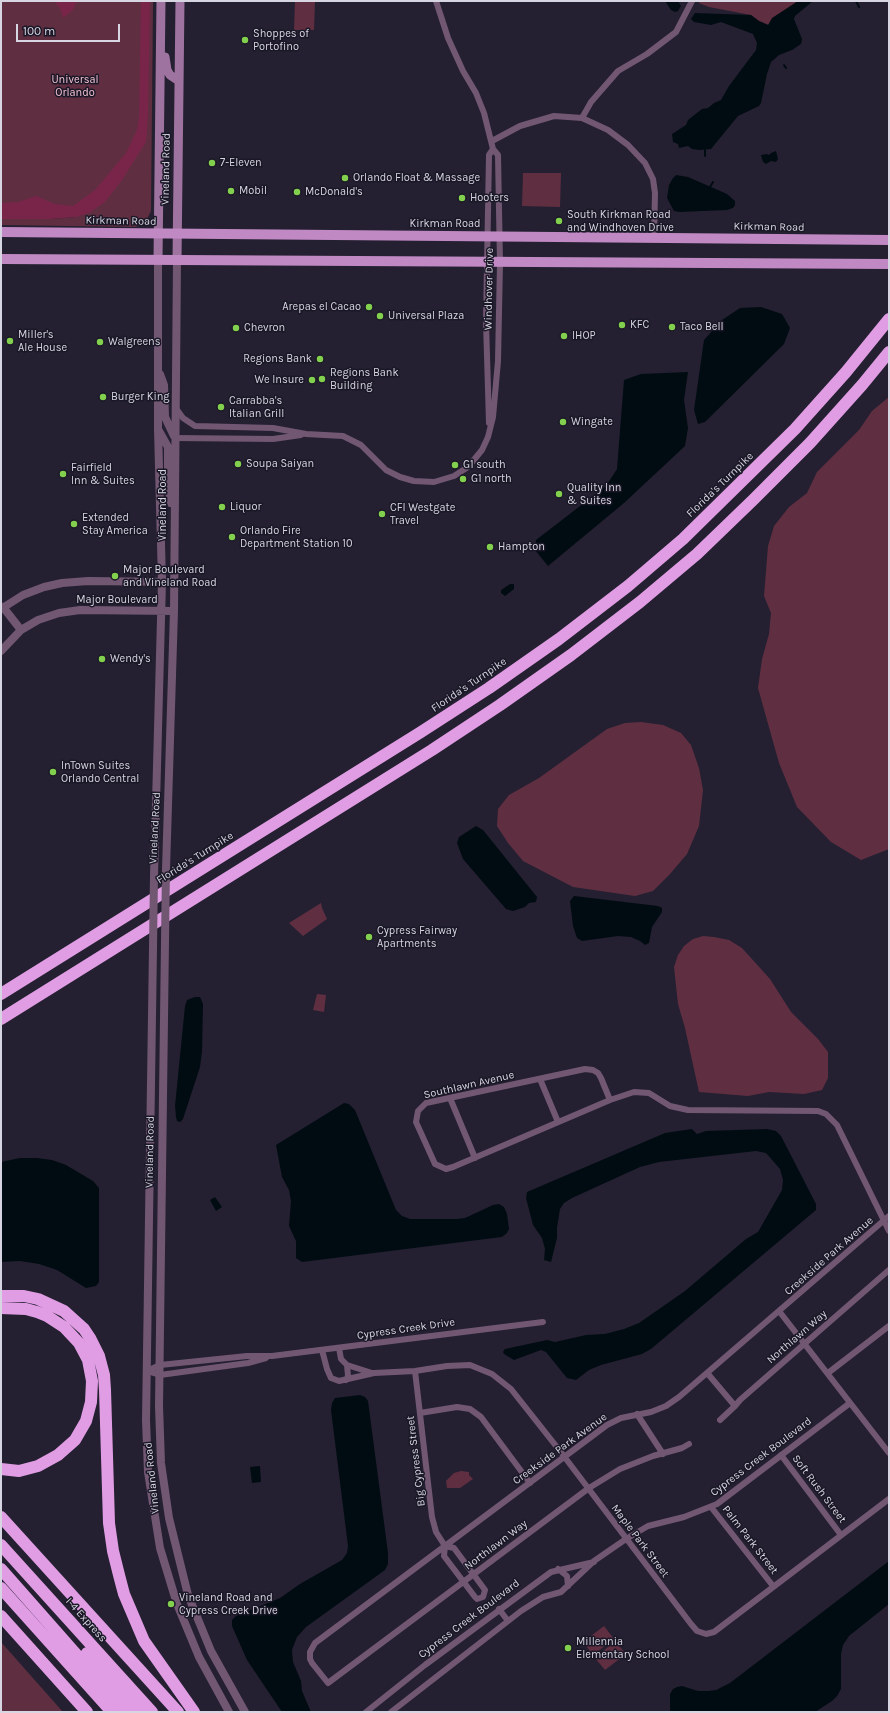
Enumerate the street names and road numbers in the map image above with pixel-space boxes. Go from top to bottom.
street label: Vineland Road [159,133,173,205]
street label: Kirkman Road [85,214,157,228]
street label: Kirkman Road [409,217,481,231]
street label: Kirkman Road [733,220,805,234]
street label: Windhover Drive [482,248,496,330]
street label: Florida's Turnpike [684,450,756,520]
street label: Vineland Road [156,469,170,541]
street label: Major Boulevard [76,593,158,607]
street label: Florida's Turnpike [429,655,509,715]
street label: Vineland Road [147,792,163,864]
street label: Florida's Turnpike [154,829,236,887]
street label: Southlawn Avenue [422,1068,516,1102]
street label: Vineland Road [143,1116,157,1188]
street label: Creekside Park Avenue [782,1214,876,1298]
street label: Northlawn Way [764,1307,830,1367]
street label: Cypress Creek Drive [356,1316,456,1342]
street label: Creekside Park Avenue [510,1410,610,1488]
street label: Big Cypress Street [404,1415,428,1507]
street label: Cypress Creek Boulevard [708,1415,814,1499]
street label: Vineland Road [142,1442,162,1514]
street label: Soft Rush Street [789,1452,849,1526]
street label: Maple Park Street [608,1502,672,1580]
street label: Palm Park Street [719,1503,781,1577]
street label: Northlawn Way [462,1517,530,1573]
street label: Cypress Creek Boulevard [416,1577,522,1661]
street label: I-4 Express [63,1595,109,1645]

